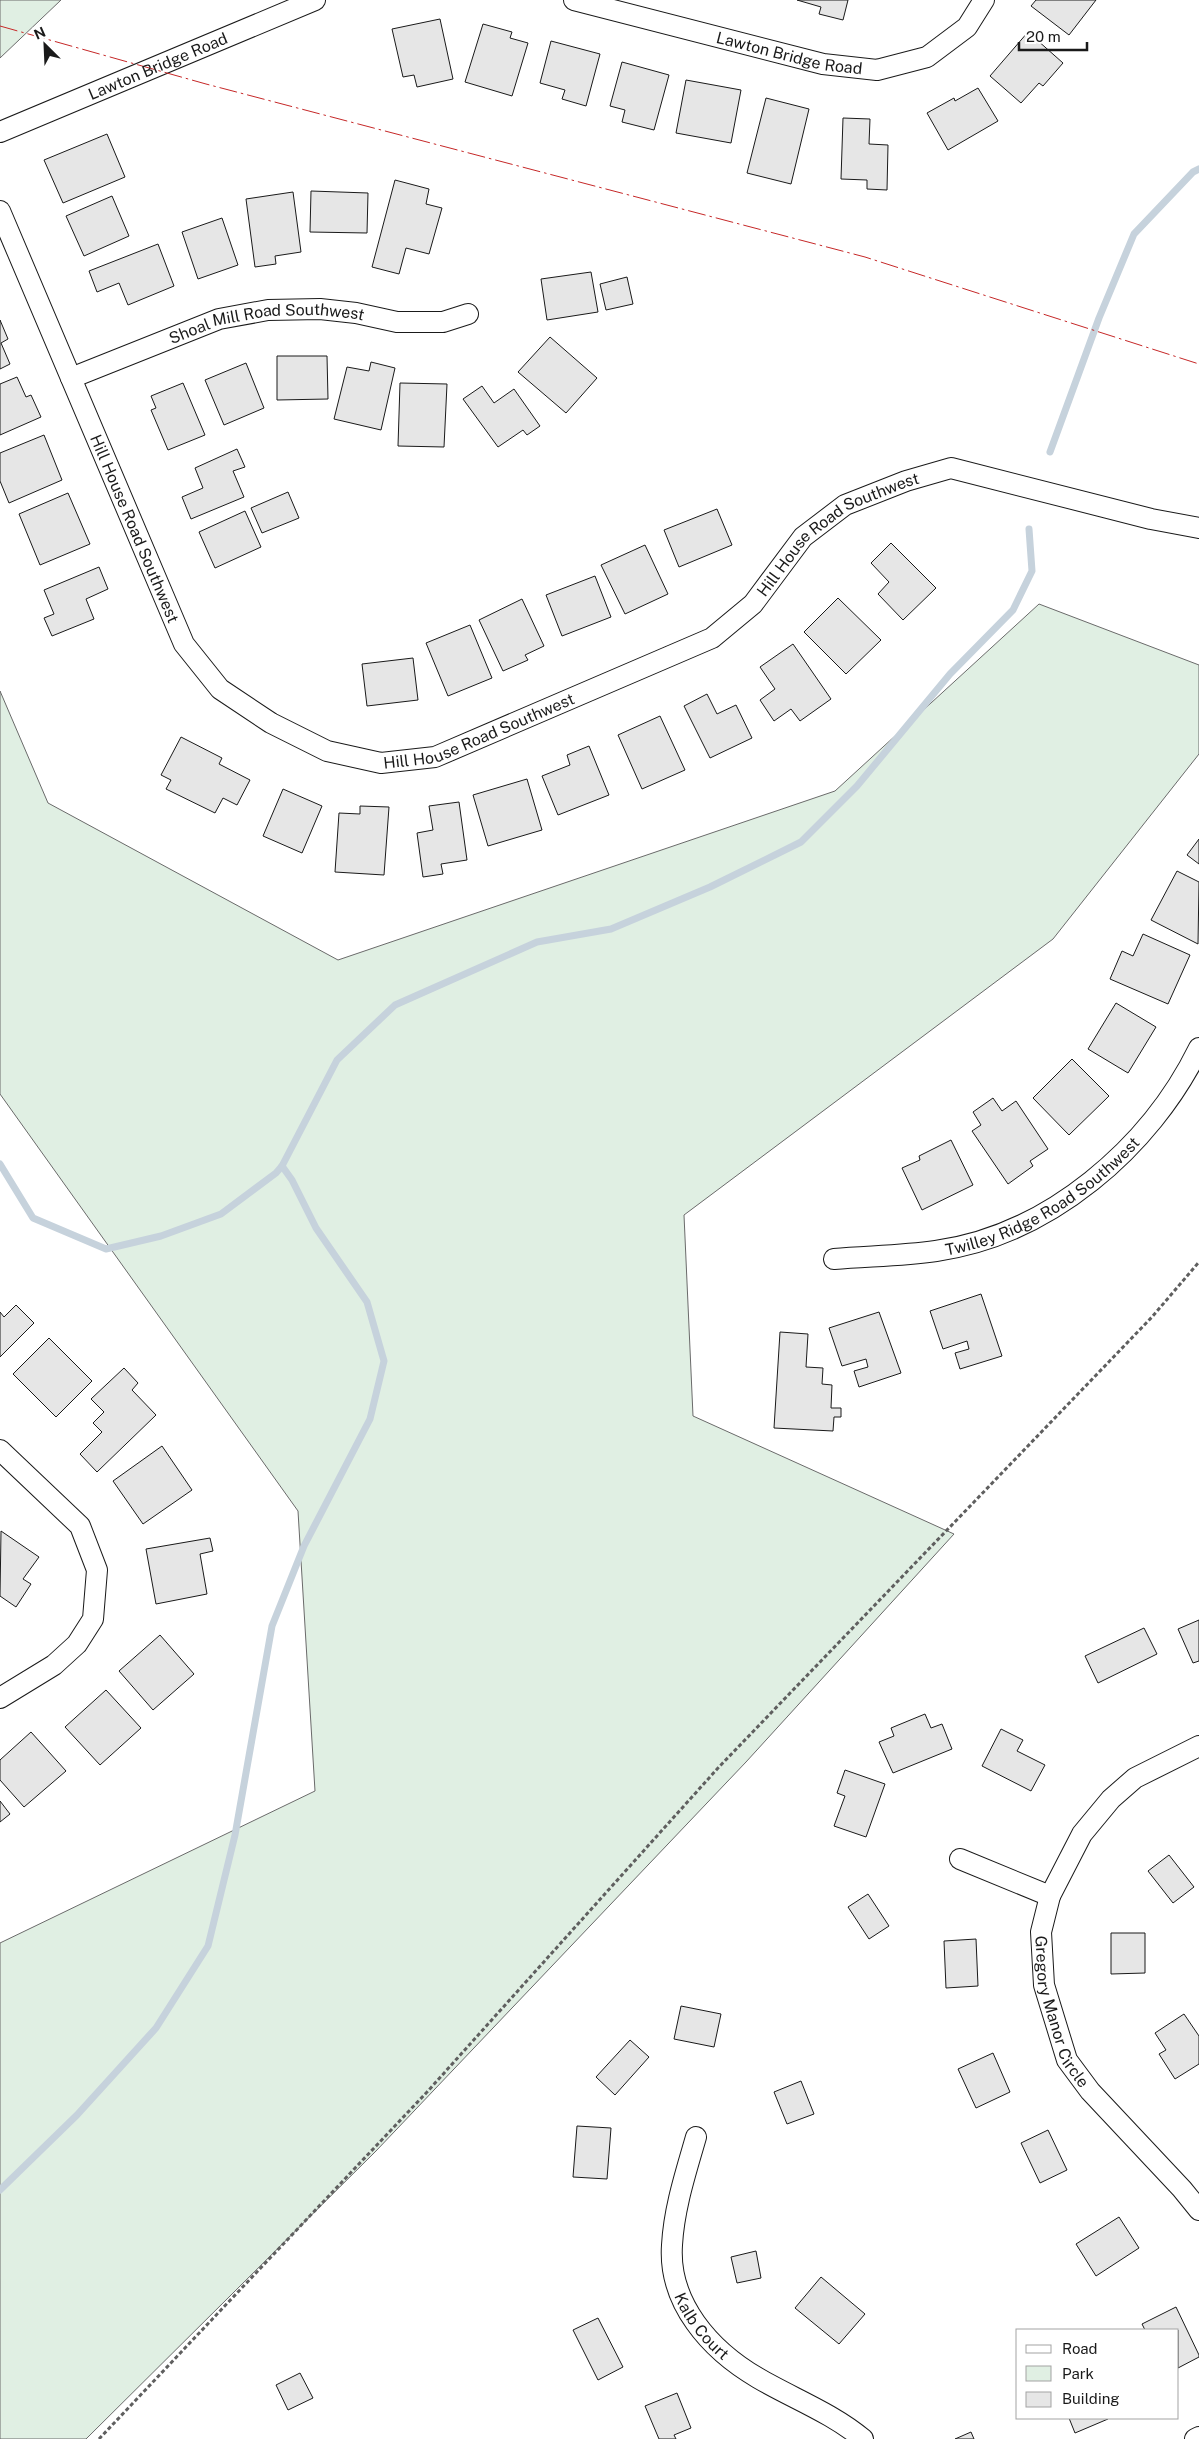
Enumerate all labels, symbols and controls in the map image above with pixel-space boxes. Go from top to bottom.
north arrow [20,20,70,70]
scale bar [1019,20,1086,52]
text: N [31,24,48,43]
street label: Lawton Bridge Road [714,27,863,78]
street label: Lawton Bridge Road [85,28,230,104]
text: 20 m [1026,28,1061,45]
street label: Shoal Mill Road Southwest [166,299,366,348]
street label: Hill House Road Southwest [87,432,183,626]
street label: Hill House Road Southwest [753,468,921,600]
street label: Hill House Road Southwest [382,689,577,772]
street label: Twilley Ridge Road Southwest [944,1133,1143,1259]
street label: Gregory Manor Circle [1032,1935,1093,2091]
street label: Kalb Court [671,2290,733,2363]
legend [1016,2329,1179,2419]
text: Road [1062,2340,1098,2357]
text: Park [1062,2365,1094,2382]
text: Building [1062,2390,1120,2407]

